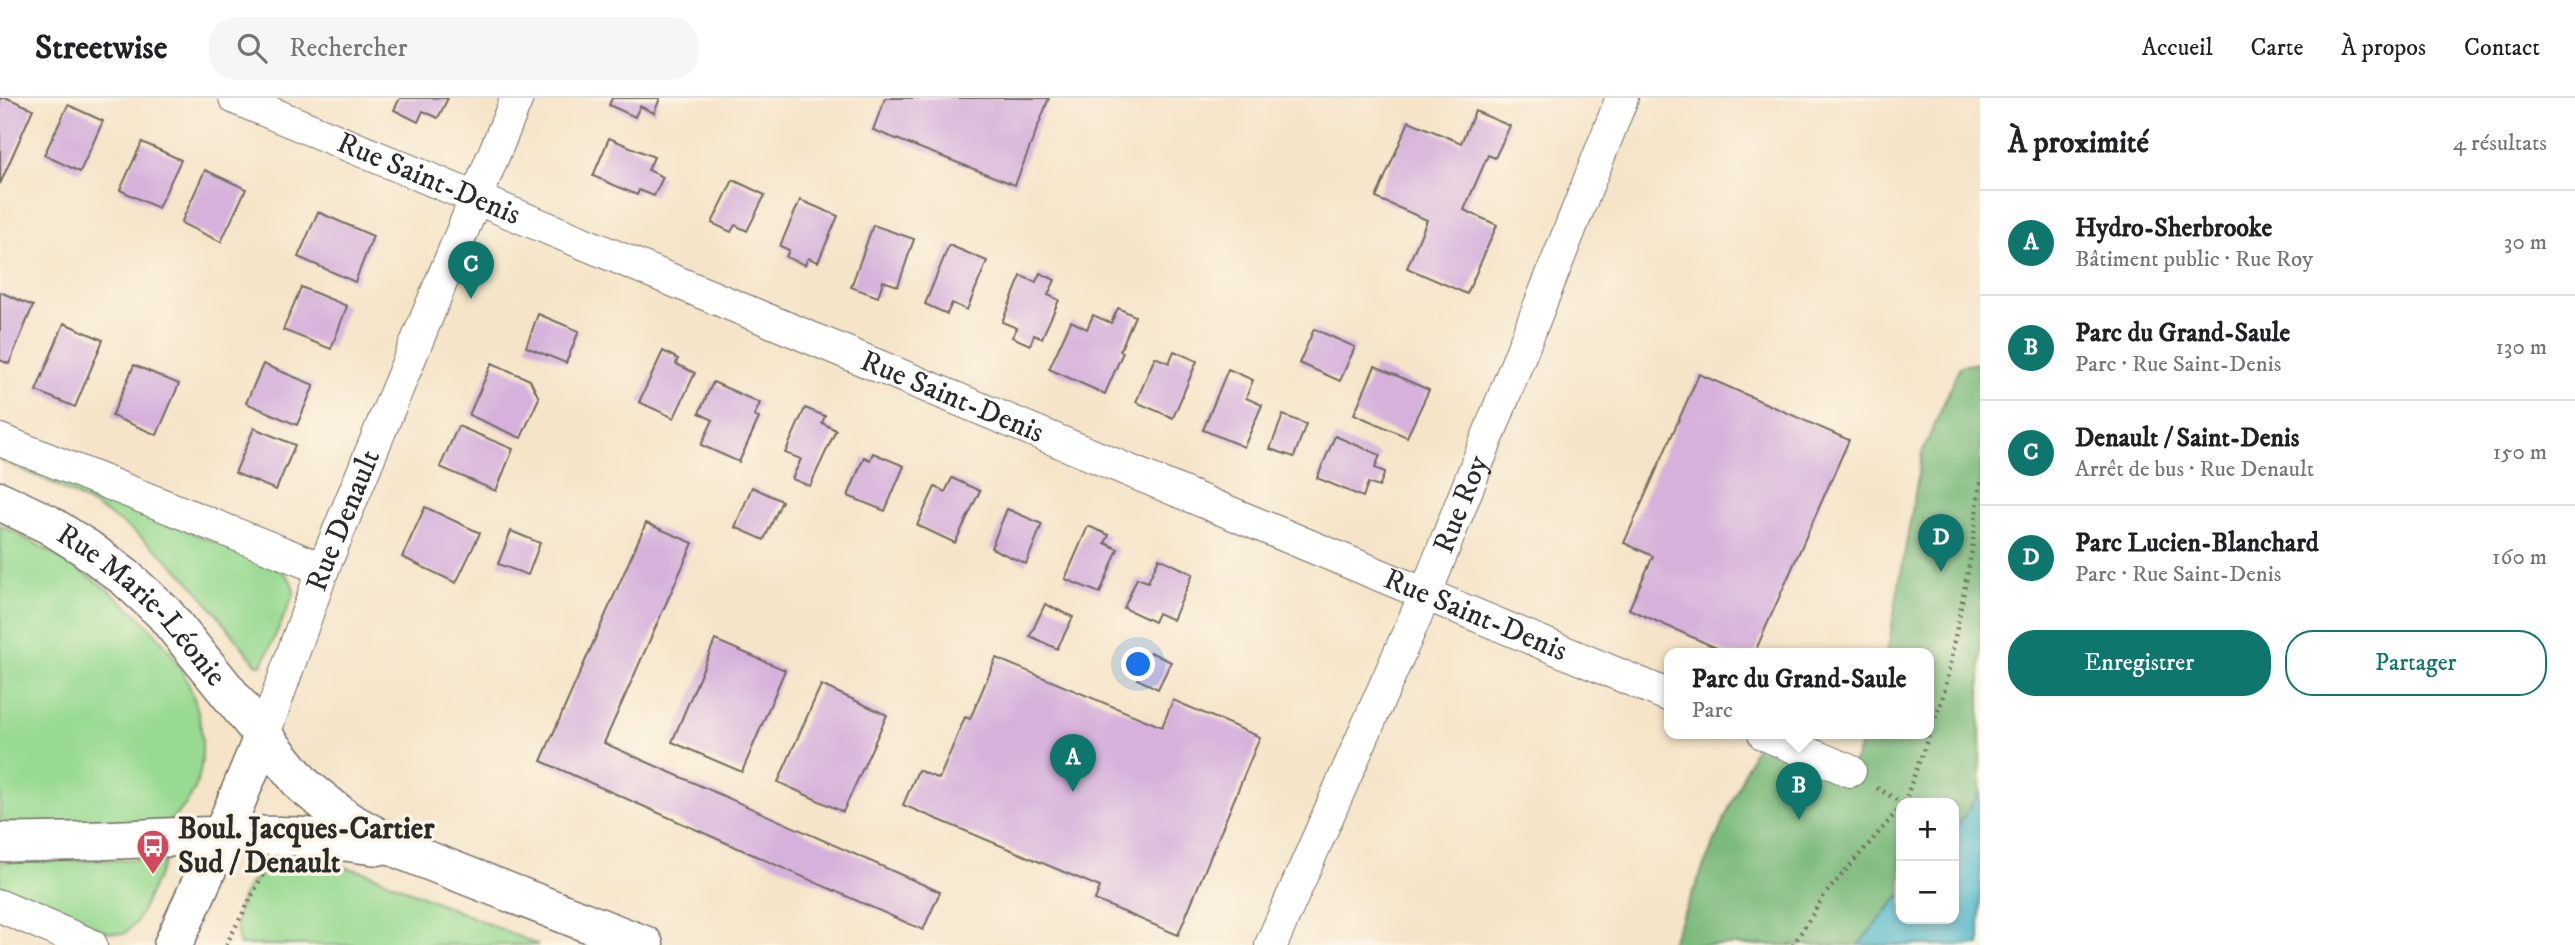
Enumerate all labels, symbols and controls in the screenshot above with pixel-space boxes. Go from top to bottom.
search box [209,17,699,80]
text: Streetwise [35,28,167,69]
icon: search [233,29,271,67]
text: Rechercher [289,32,408,65]
text: Accueil [2142,33,2213,63]
text: Carte [2251,33,2303,63]
text: À propos [2341,33,2426,63]
text: Contact [2464,33,2540,63]
street label: Rue Saint-Denis [332,124,526,233]
text: À proximité [2008,125,2149,162]
text: 4 résultats [2453,129,2547,158]
text: Hydro-Sherbrooke [2075,212,2272,245]
text: A [2024,228,2038,257]
text: 30 m [2504,228,2547,257]
pin: C [448,241,494,299]
text: Bâtiment public · Rue Roy [2075,245,2313,274]
text: Parc du Grand-Saule [2075,317,2290,350]
text: B [2024,333,2038,362]
text: 130 m [2495,333,2547,362]
street label: Rue Saint-Denis [855,342,1049,451]
text: Parc · Rue Saint-Denis [2075,350,2281,379]
text: Denault / Saint-Denis [2075,422,2299,455]
text: C [2023,438,2039,467]
text: 150 m [2493,438,2547,467]
street label: Rue Denault [298,444,389,596]
street label: Rue Roy [1425,449,1497,558]
text: Arrêt de bus · Rue Denault [2075,455,2314,484]
pin: D [1918,514,1964,572]
street label: Rue Marie-Léonie [50,516,234,694]
text: Parc Lucien-Blanchard [2075,527,2319,560]
text: D [2022,543,2040,572]
text: 160 m [2492,543,2547,572]
street label: Rue Saint-Denis [1378,560,1573,670]
text: Parc · Rue Saint-Denis [2075,560,2281,589]
button: Enregistrer [2008,630,2271,696]
button: Partager [2285,630,2547,696]
your location [1121,647,1155,681]
popup [1664,648,1934,739]
text: Parc du Grand-Saule [1691,663,1907,696]
text: Parc [1691,696,1733,725]
pin: A [1050,734,1096,792]
pin: B [1776,762,1822,820]
map controls [1896,798,1959,924]
button: + [1896,798,1959,861]
place label: Boul. Jacques-Cartier Sud / Denault [178,811,435,882]
bus stop icon: Boul. Jacques-Cartier Sud / Denault [134,827,172,876]
button: − [1896,861,1959,924]

